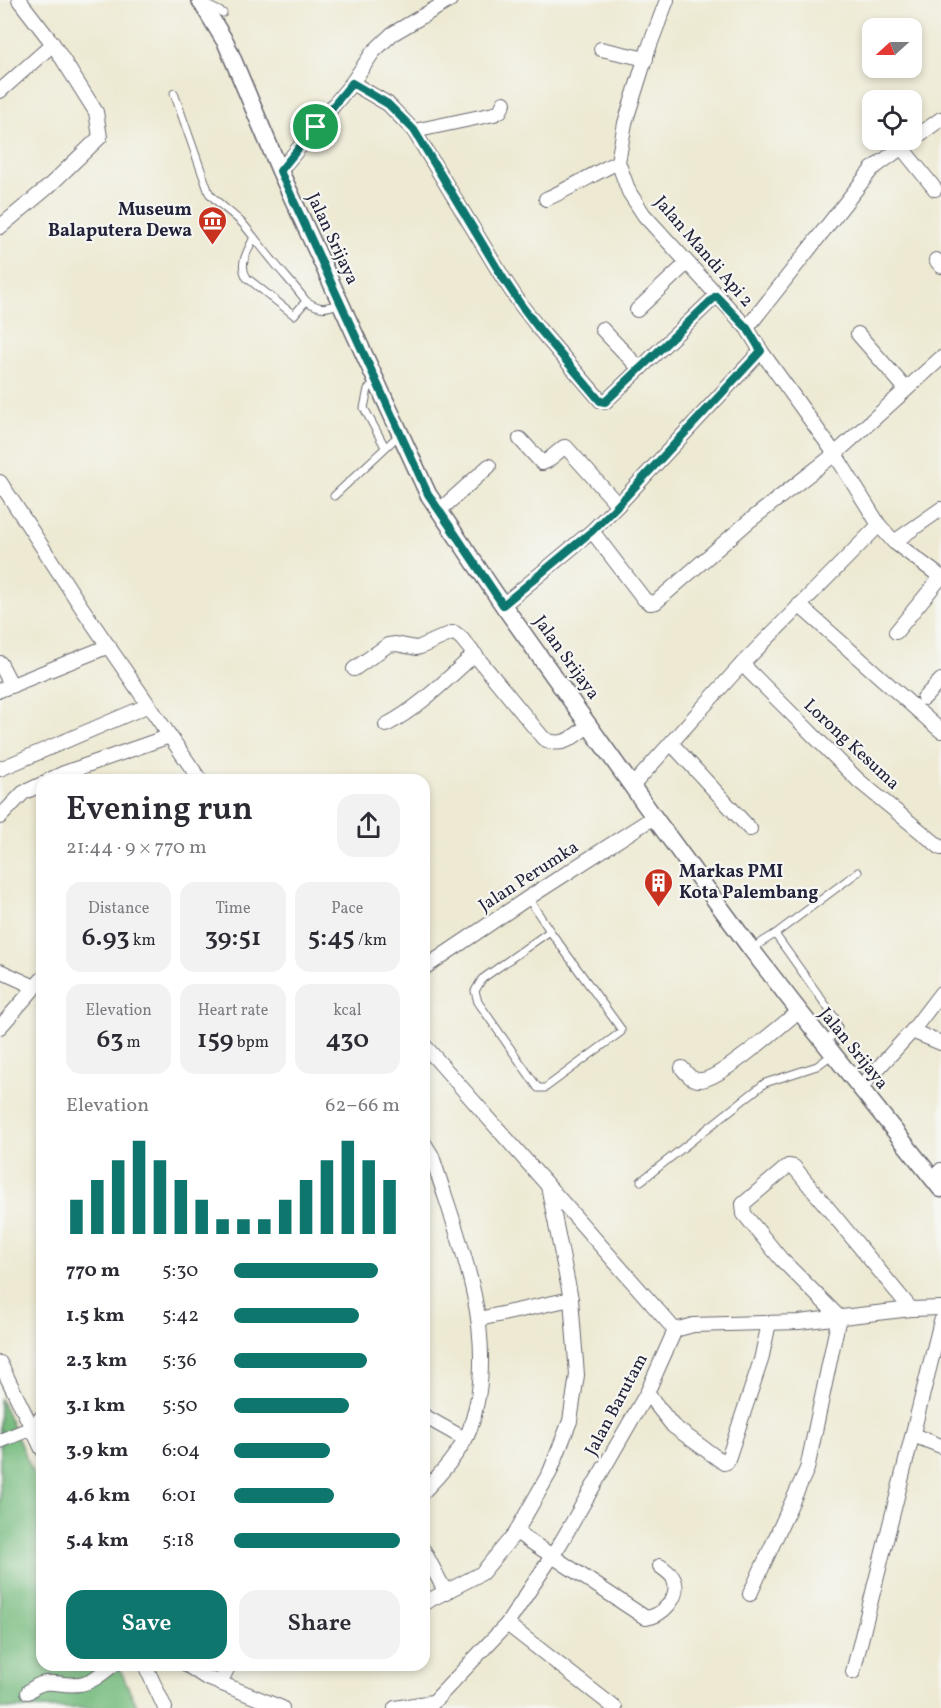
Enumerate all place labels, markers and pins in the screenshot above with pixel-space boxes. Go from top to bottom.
pin [290,101,341,152]
place label: Museum Balaputera Dewa [48,198,192,244]
museum icon: Museum Balaputera Dewa [197,204,229,246]
place label: Markas PMI Kota Palembang [679,860,818,906]
building icon: Markas PMI Kota Palembang [642,866,674,908]

